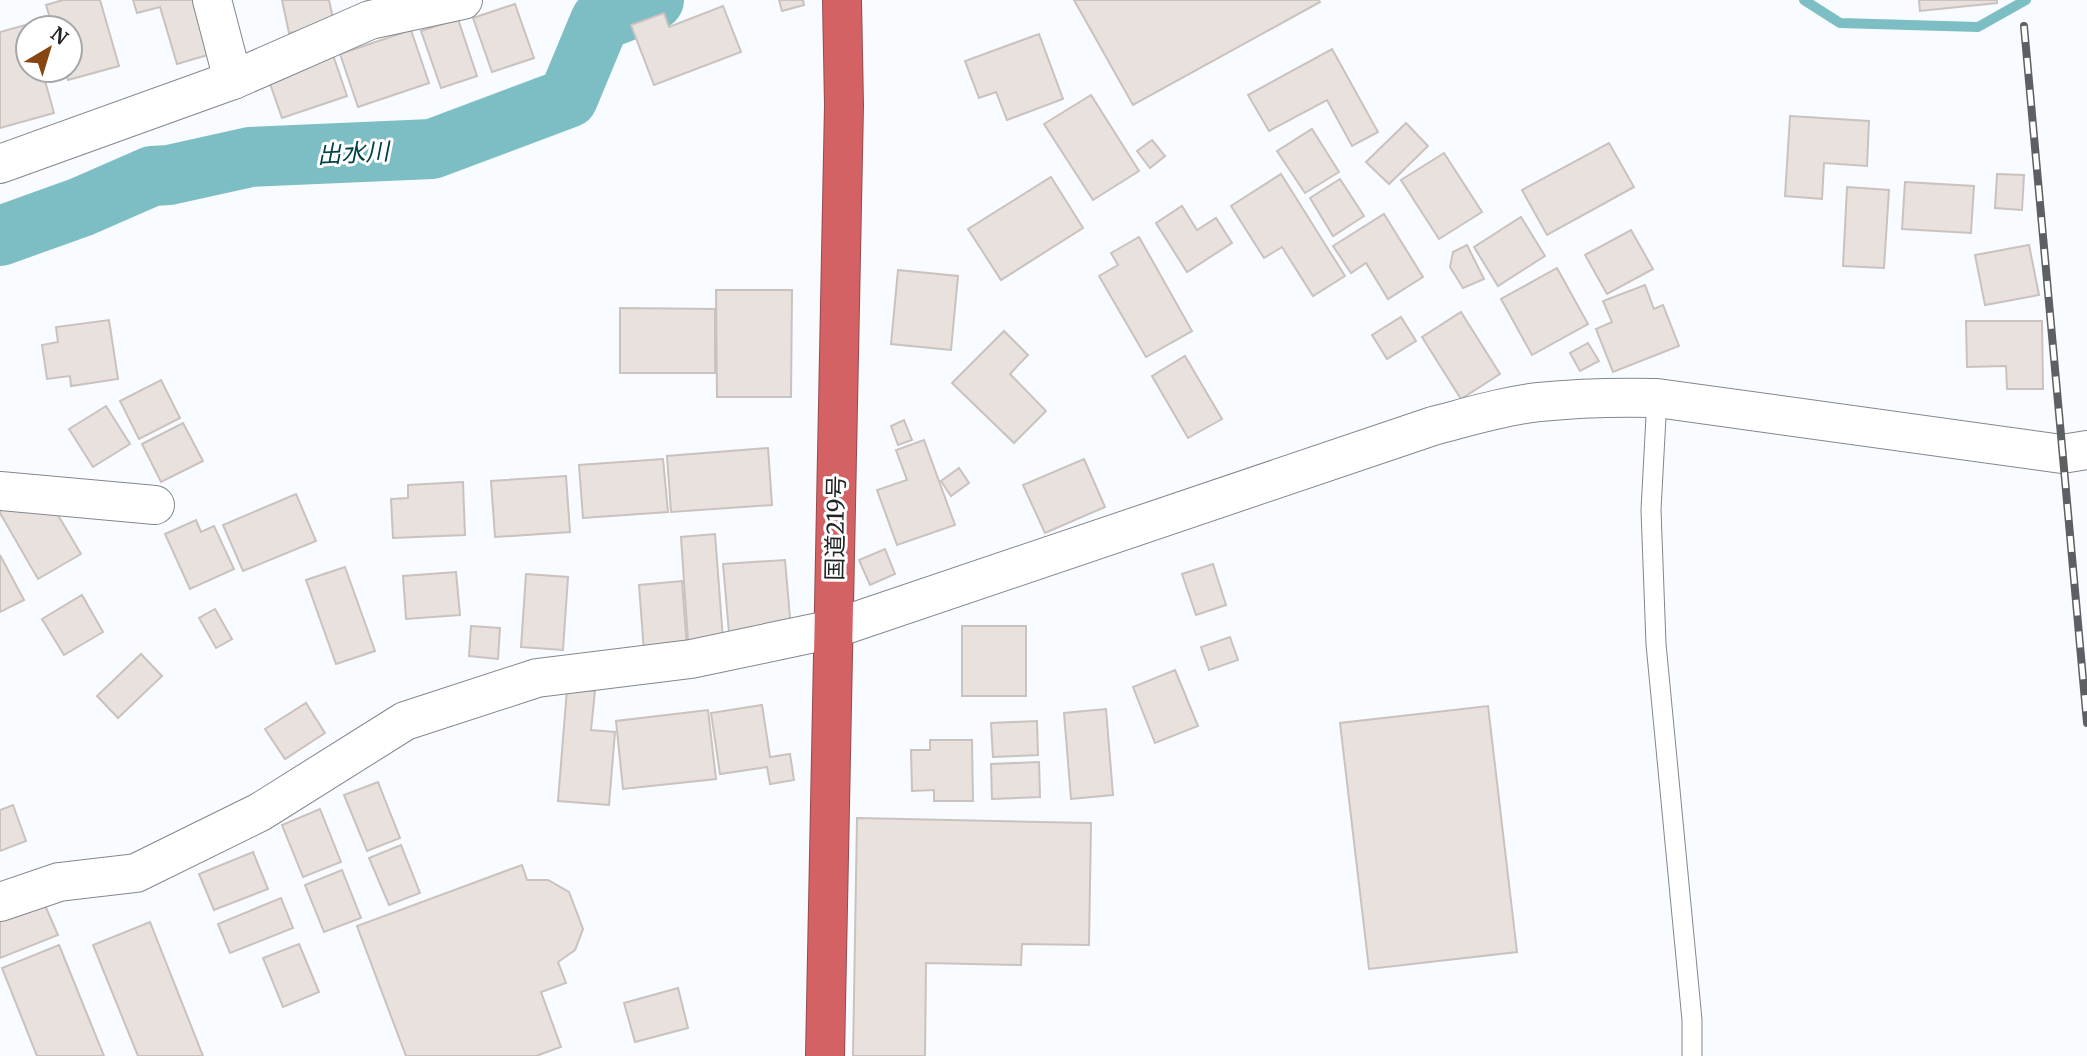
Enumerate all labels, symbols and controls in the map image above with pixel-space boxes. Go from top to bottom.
north arrow [14,14,84,84]
text: N [46,22,73,50]
water label: 出水川 [316,135,393,170]
street label: 国道219号 [820,475,850,581]

